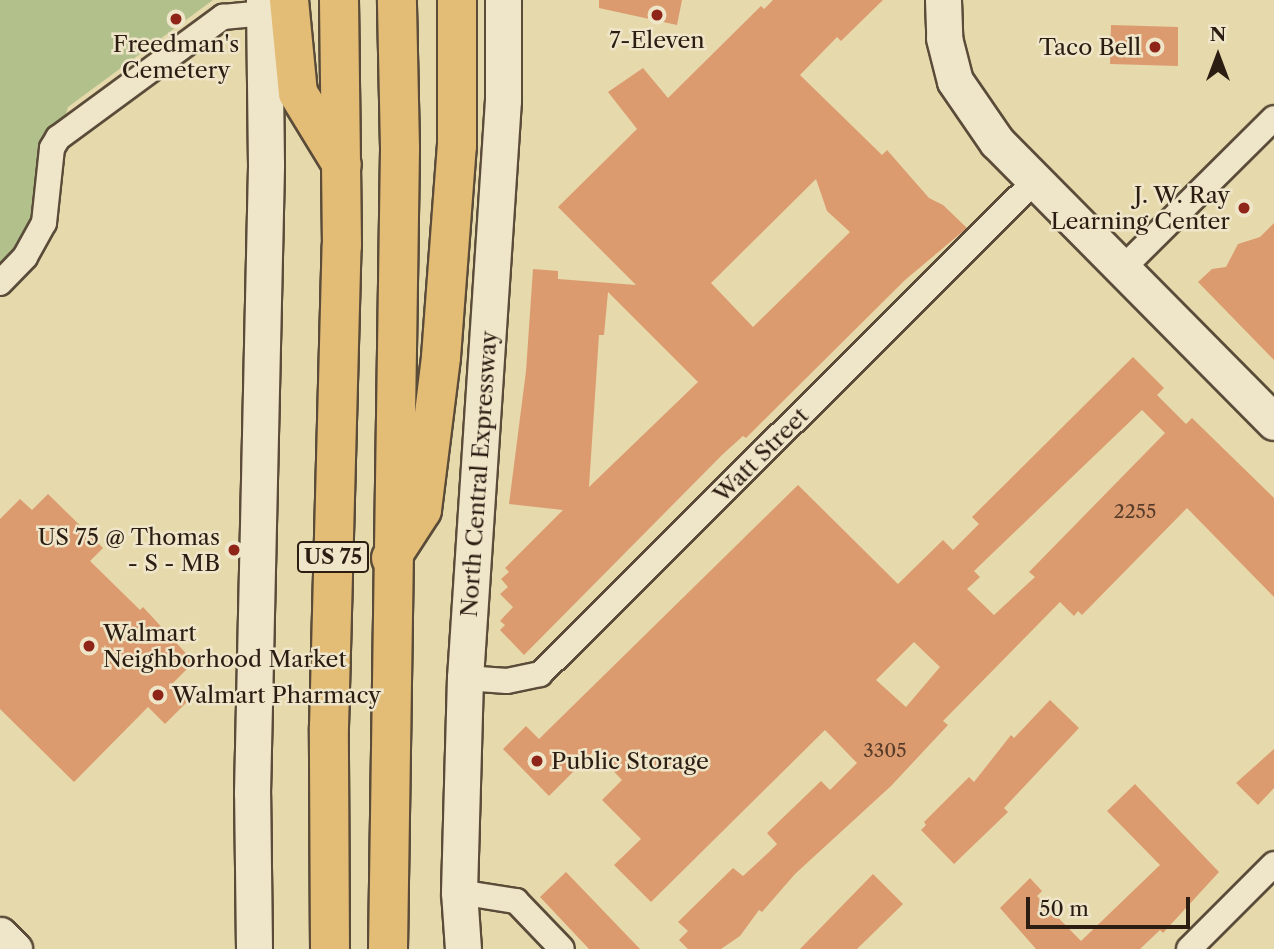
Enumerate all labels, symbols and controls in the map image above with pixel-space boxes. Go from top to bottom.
marker: 7-Eleven [649,7,665,23]
marker: Freedman's Cemetery [168,11,184,27]
north arrow [1183,21,1253,91]
text: N [1210,23,1226,46]
place label: 7-Eleven [609,26,705,54]
place label: Freedman's Cemetery [113,30,239,84]
place label: Taco Bell [1039,33,1141,61]
marker: Taco Bell [1147,39,1163,55]
place label: J. W. Ray Learning Center [1050,181,1230,235]
marker: J. W. Ray Learning Center [1236,200,1252,216]
street label: North Central Expressway [455,330,503,618]
street label: Watt Street [708,402,814,508]
house number: 2255 [1114,501,1156,523]
place label: US 75 @ Thomas - S - MB [37,523,220,577]
road number: US 75 [296,540,370,574]
marker: US 75 @ Thomas - S - MB [226,542,242,558]
place label: Walmart Neighborhood Market [103,619,347,673]
marker: Walmart Neighborhood Market [81,638,97,654]
place label: Walmart Pharmacy [172,681,381,709]
marker: Walmart Pharmacy [150,687,166,703]
house number: 3305 [863,740,907,762]
place label: Public Storage [551,747,709,775]
marker: Public Storage [529,753,545,769]
scale bar [1029,883,1194,927]
text: 50 m [1039,896,1089,921]

